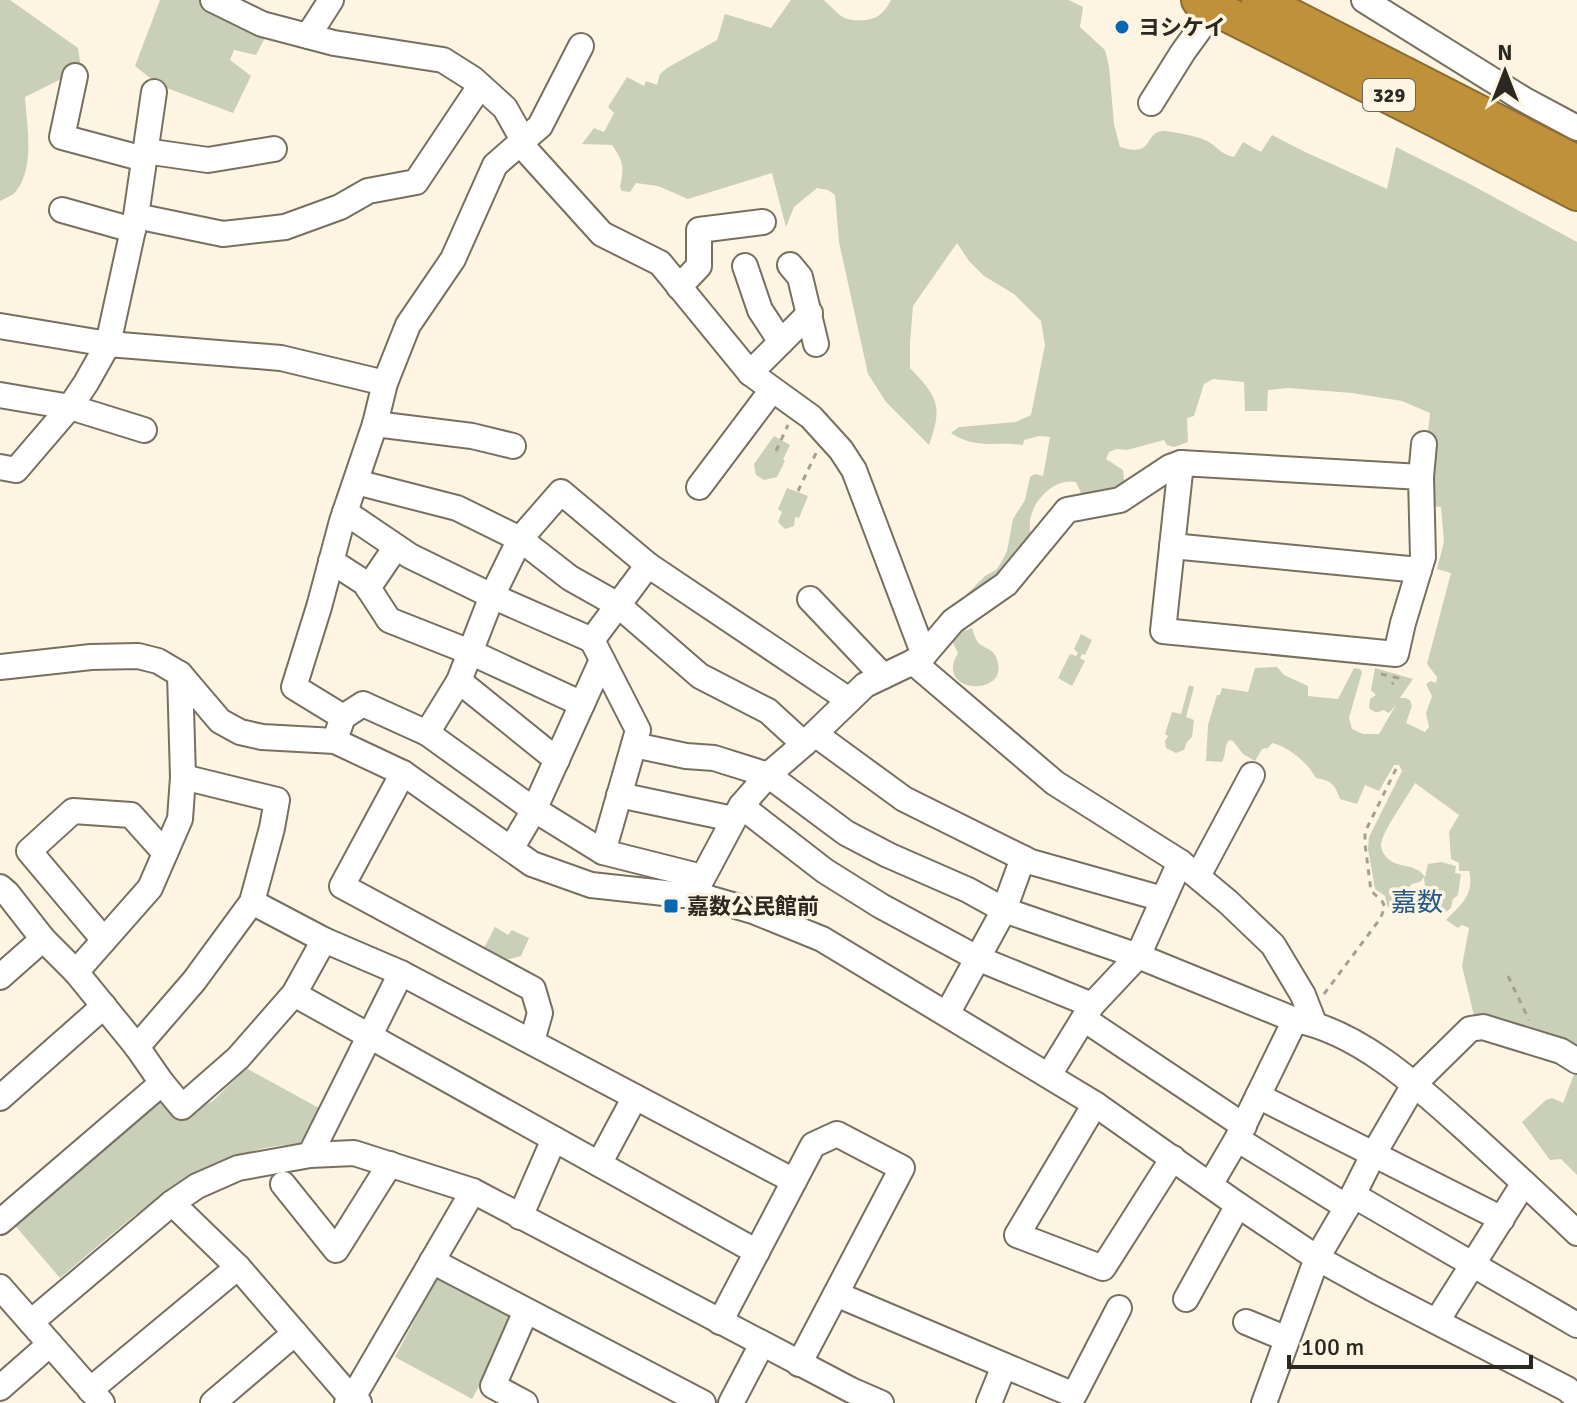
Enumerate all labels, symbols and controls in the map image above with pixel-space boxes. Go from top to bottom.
place label: ヨシケイ [1138,14,1226,41]
marker: ヨシケイ [1113,18,1131,36]
north arrow [1465,32,1545,112]
text: N [1497,39,1513,66]
road number: 329 [1363,79,1415,111]
district label: 嘉数 [1391,887,1443,919]
place label: 嘉数公民館前 [687,893,819,920]
marker: 嘉数公民館前 [662,897,680,915]
scale bar [1289,1319,1531,1369]
text: 100 m [1301,1332,1364,1362]

